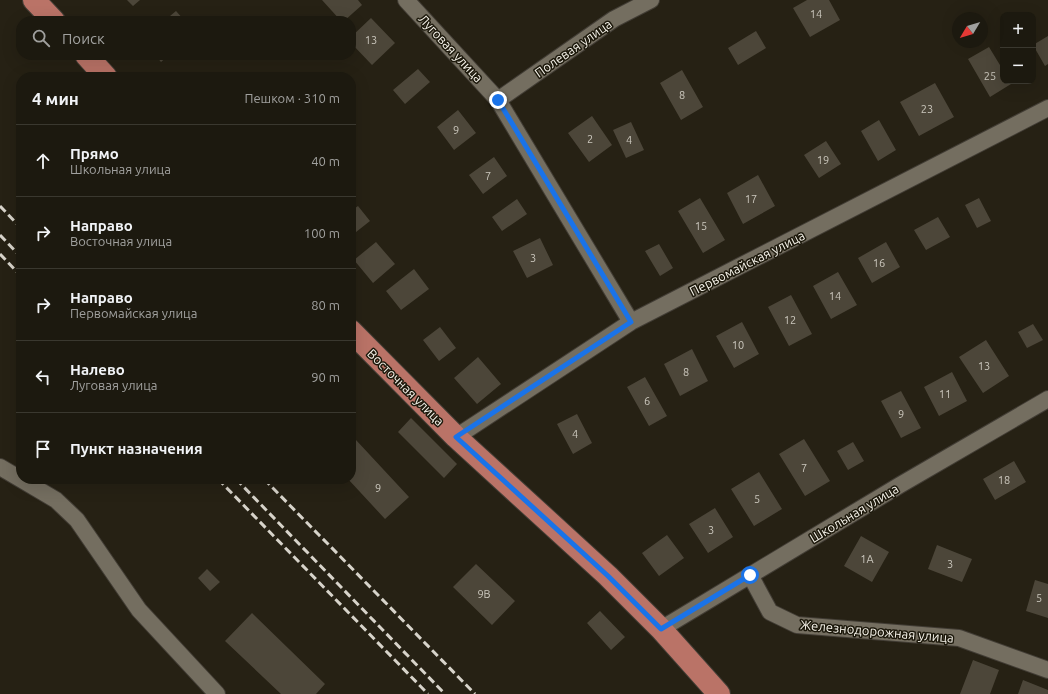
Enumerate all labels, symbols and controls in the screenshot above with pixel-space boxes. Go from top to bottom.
house number: 14 [810,8,822,20]
street label: Луговая улица [416,11,486,85]
north arrow [952,12,988,48]
map controls [1000,12,1036,84]
button: + [1000,12,1036,48]
search box [16,16,356,60]
street label: Полевая улица [532,16,614,80]
icon: search [30,27,52,49]
text: Поиск [62,30,105,47]
house number: 13 [365,34,377,46]
button: − [1000,48,1036,84]
house number: 25 [984,70,996,82]
text: 4 мин [32,89,79,108]
house number: 8 [679,89,685,101]
text: Пешком · 310 m [244,91,340,105]
route end [489,91,507,109]
house number: 23 [921,103,933,115]
house number: 9 [453,124,459,136]
house number: 2 [587,133,593,145]
house number: 4 [626,134,632,146]
text: Прямо [70,145,119,162]
icon: ahead [32,150,54,172]
text: 40 m [311,154,340,168]
house number: 19 [817,154,829,166]
text: Школьная улица [70,162,171,176]
house number: 7 [485,170,491,182]
house number: 17 [745,193,757,205]
text: Направо [70,217,133,234]
house number: 15 [695,220,707,232]
icon: right [32,222,54,244]
text: 100 m [304,226,340,240]
street label: Первомайская улица [687,228,807,298]
text: Восточная улица [70,234,172,248]
house number: 3 [530,252,536,264]
house number: 16 [873,257,885,269]
text: Направо [70,289,133,306]
house number: 14 [829,290,841,302]
icon: right [32,294,54,316]
text: 80 m [311,298,340,312]
text: Первомайская улица [70,306,197,320]
house number: 12 [784,314,796,326]
house number: 10 [732,339,744,351]
street label: Восточная улица [365,346,447,428]
house number: 13 [978,360,990,372]
text: Налево [70,361,125,378]
icon: left [32,366,54,388]
house number: 8 [683,366,689,378]
text: 90 m [311,370,340,384]
text: Луговая улица [70,378,158,392]
house number: 11 [939,388,951,400]
house number: 6 [644,395,650,407]
house number: 9 [898,408,904,420]
house number: 4 [572,428,578,440]
icon: arrive [32,438,54,460]
text: Пункт назначения [70,440,203,457]
house number: 7 [801,462,807,474]
house number: 18 [998,474,1010,486]
street label: Школьная улица [807,481,901,545]
house number: 9 [375,482,381,494]
house number: 5 [754,493,760,505]
house number: 3 [708,524,714,536]
house number: 1А [860,553,875,565]
house number: 3 [947,558,953,570]
route start [741,566,759,584]
house number: 9В [477,588,491,600]
house number: 5 [1036,592,1042,604]
street label: Железнодорожная улица [800,617,954,645]

